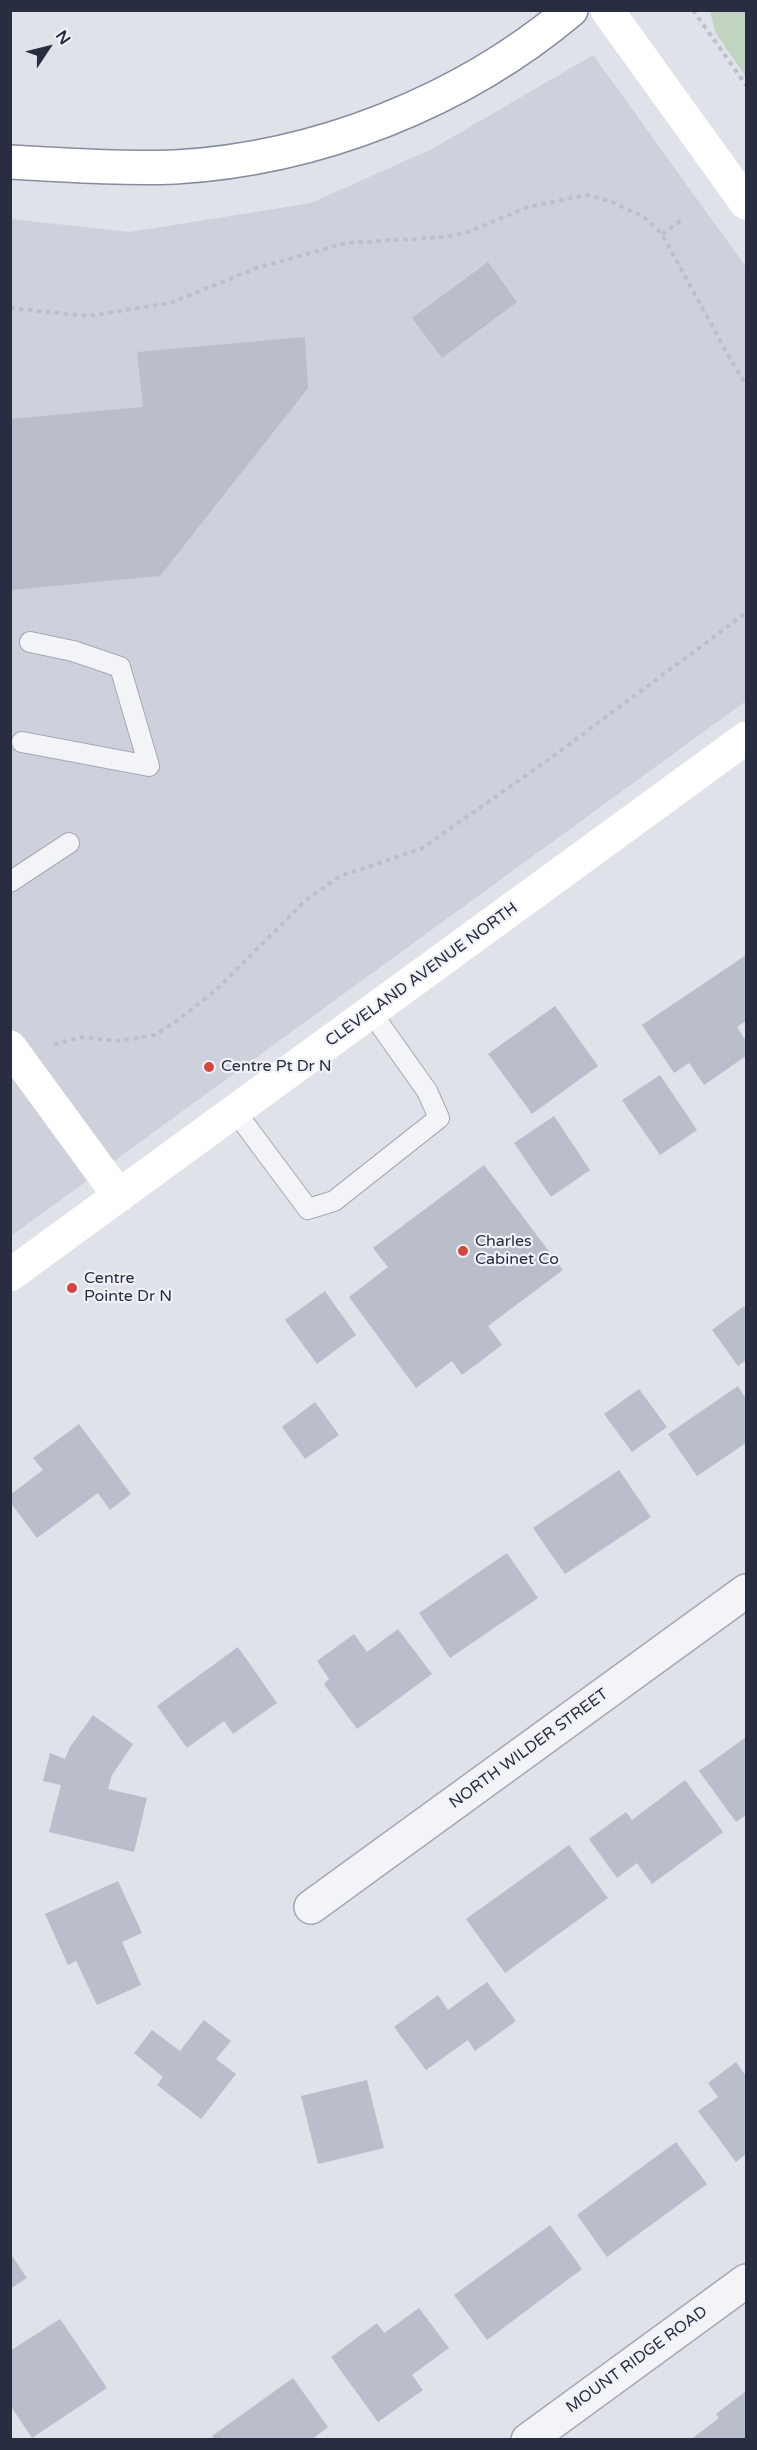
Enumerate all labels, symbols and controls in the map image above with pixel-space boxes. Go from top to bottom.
north arrow [18,18,78,78]
text: N [51,27,75,49]
street label: CLEVELAND AVENUE NORTH [322,899,522,1051]
place label: Centre Pt Dr N [221,1057,332,1077]
marker: Centre Pt Dr N [202,1060,216,1074]
place label: Charles Cabinet Co [475,1232,559,1270]
marker: Charles Cabinet Co [456,1244,470,1258]
place label: Centre Pointe Dr N [84,1269,172,1307]
marker: Centre Pointe Dr N [65,1281,79,1295]
street label: NORTH WILDER STREET [446,1685,612,1813]
street label: MOUNT RIDGE ROAD [563,2302,711,2418]

